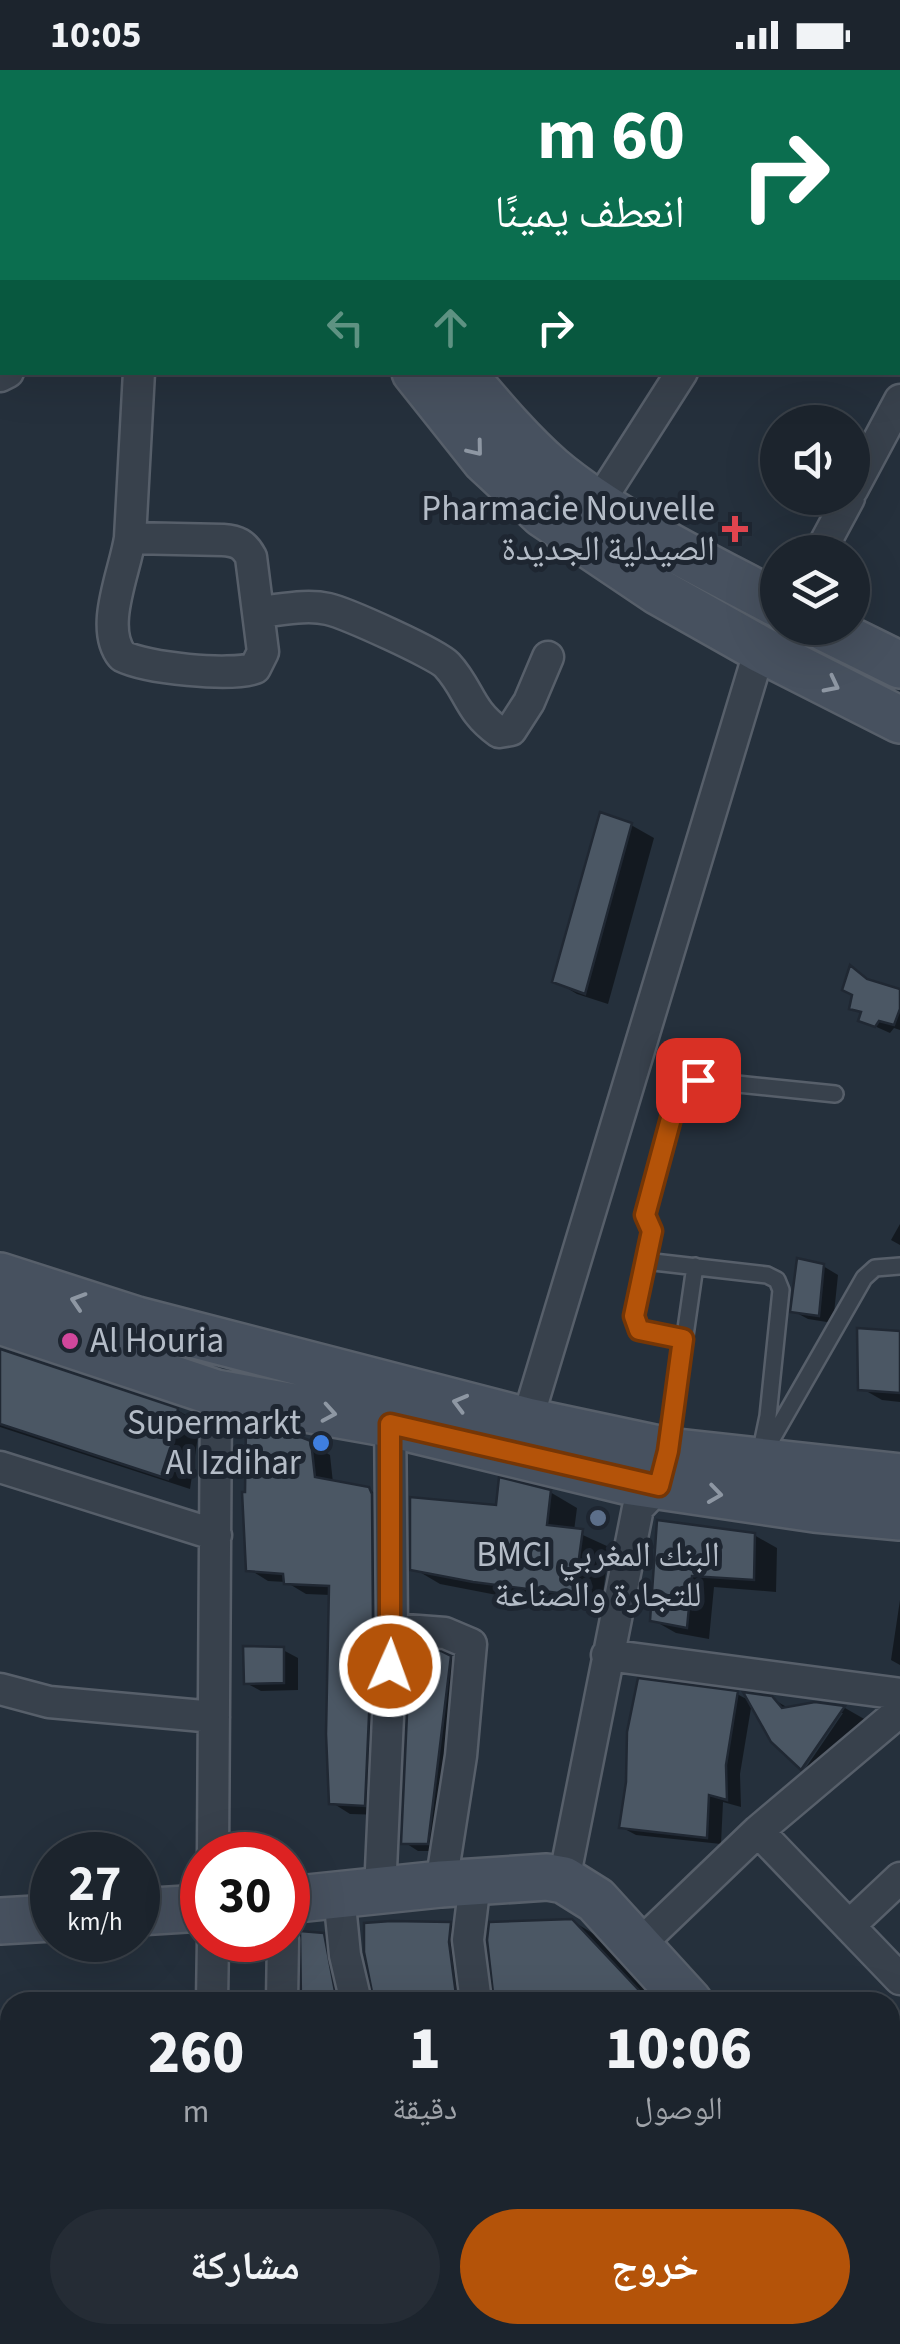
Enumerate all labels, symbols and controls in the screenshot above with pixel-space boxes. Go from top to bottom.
text: 10:05 [50,8,142,62]
text: 60 m [537,86,685,186]
icon: right [720,110,850,240]
text: انعطف يمينًا [494,181,685,245]
icon: left [318,300,373,355]
icon: ahead [423,300,478,355]
icon: right [528,300,583,355]
map controls [760,405,870,645]
button: sound [760,405,870,515]
one-way arrow [464,437,482,455]
place label: Pharmacie Nouvelle الصيدلية الجديدة [421,484,715,574]
marker: Pharmacie Nouvelle الصيدلية الجديدة [724,518,746,540]
button: layers [760,535,870,645]
one-way arrow [821,673,839,693]
pin [656,1038,741,1123]
icon: arrive [671,1053,726,1108]
one-way arrow [70,1292,87,1313]
place label: Al Houria [90,1316,224,1366]
marker: Al Houria [59,1330,81,1352]
one-way arrow [452,1393,469,1414]
place label: Supermarkt Al Izdihar [127,1398,302,1488]
one-way arrow [321,1402,337,1423]
marker: Supermarkt Al Izdihar [310,1432,332,1454]
one-way arrow [707,1483,724,1504]
marker: BMCI البنك المغربي للتجارة والصناعة [587,1507,609,1529]
place label: BMCI البنك المغربي للتجارة والصناعة [476,1530,720,1620]
position arrow [338,1614,442,1718]
speed limit sign: 30 [180,1832,310,1962]
text: 27 [69,1849,121,1920]
text: km/h [67,1904,123,1940]
text: 1 [409,2007,441,2092]
text: 10:06 [605,2007,752,2092]
text: 260 [148,2011,244,2096]
text: دقيقة [392,2086,457,2132]
text: الوصول [634,2086,723,2132]
text: m [183,2089,209,2135]
button: مشاركة [50,2209,440,2324]
button: خروج [460,2209,850,2324]

